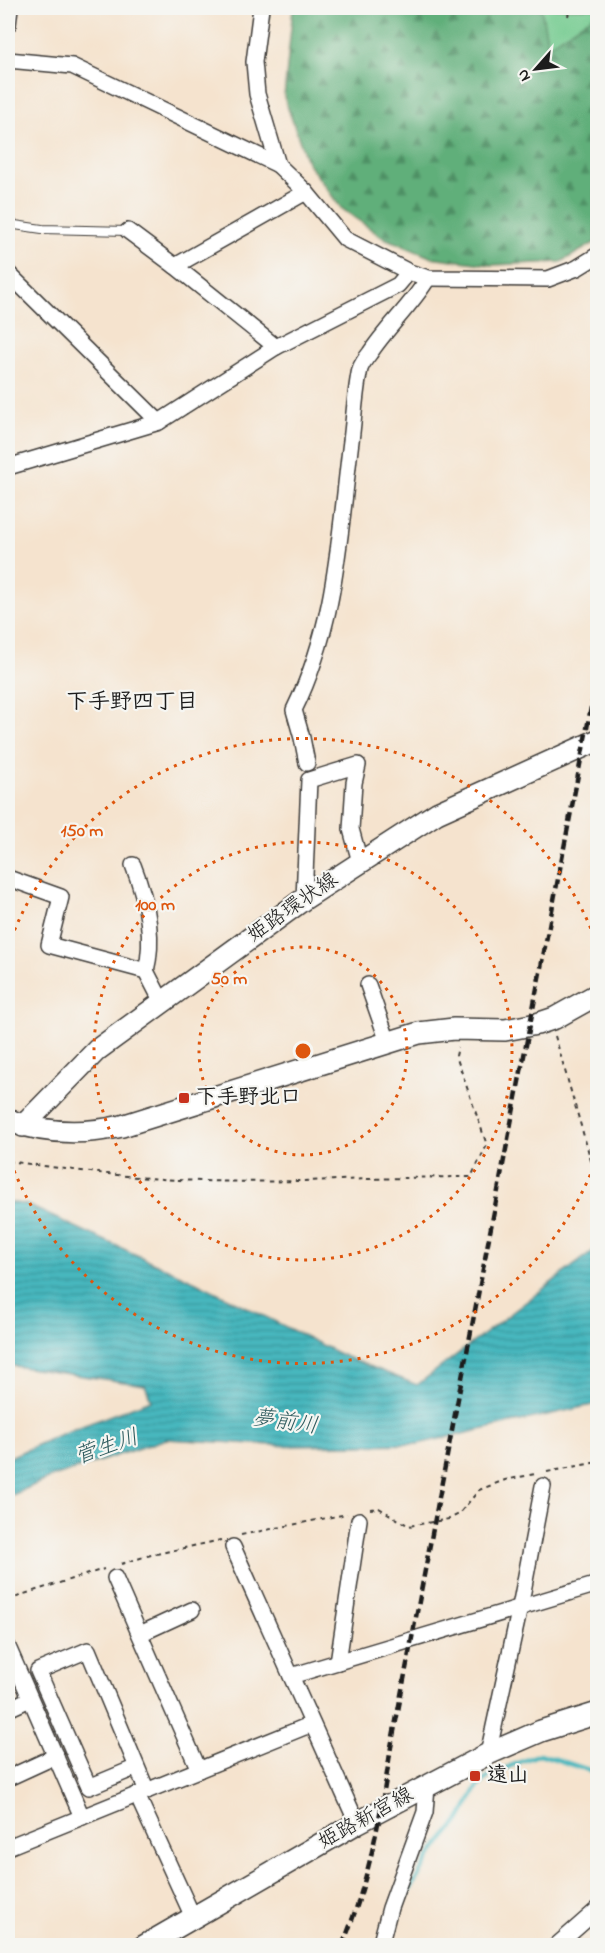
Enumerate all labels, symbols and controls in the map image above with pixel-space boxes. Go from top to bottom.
north arrow [506,39,566,99]
text: N [511,65,538,86]
district label: 下手野四丁目 [66,687,198,719]
text: 150 m [61,819,103,845]
street label: 姫路環状線 [241,866,345,950]
text: 100 m [135,893,175,919]
text: 50 m [211,967,247,993]
centre of rings [293,1041,313,1061]
place label: 下手野北口 [196,1083,301,1113]
marker: 下手野北口 [177,1091,191,1105]
water label: 夢前川 [250,1403,320,1443]
water label: 菅生川 [71,1422,143,1474]
place label: 遠山 [487,1761,529,1791]
marker: 遠山 [468,1769,482,1783]
street label: 姫路新宮線 [313,1780,419,1858]

